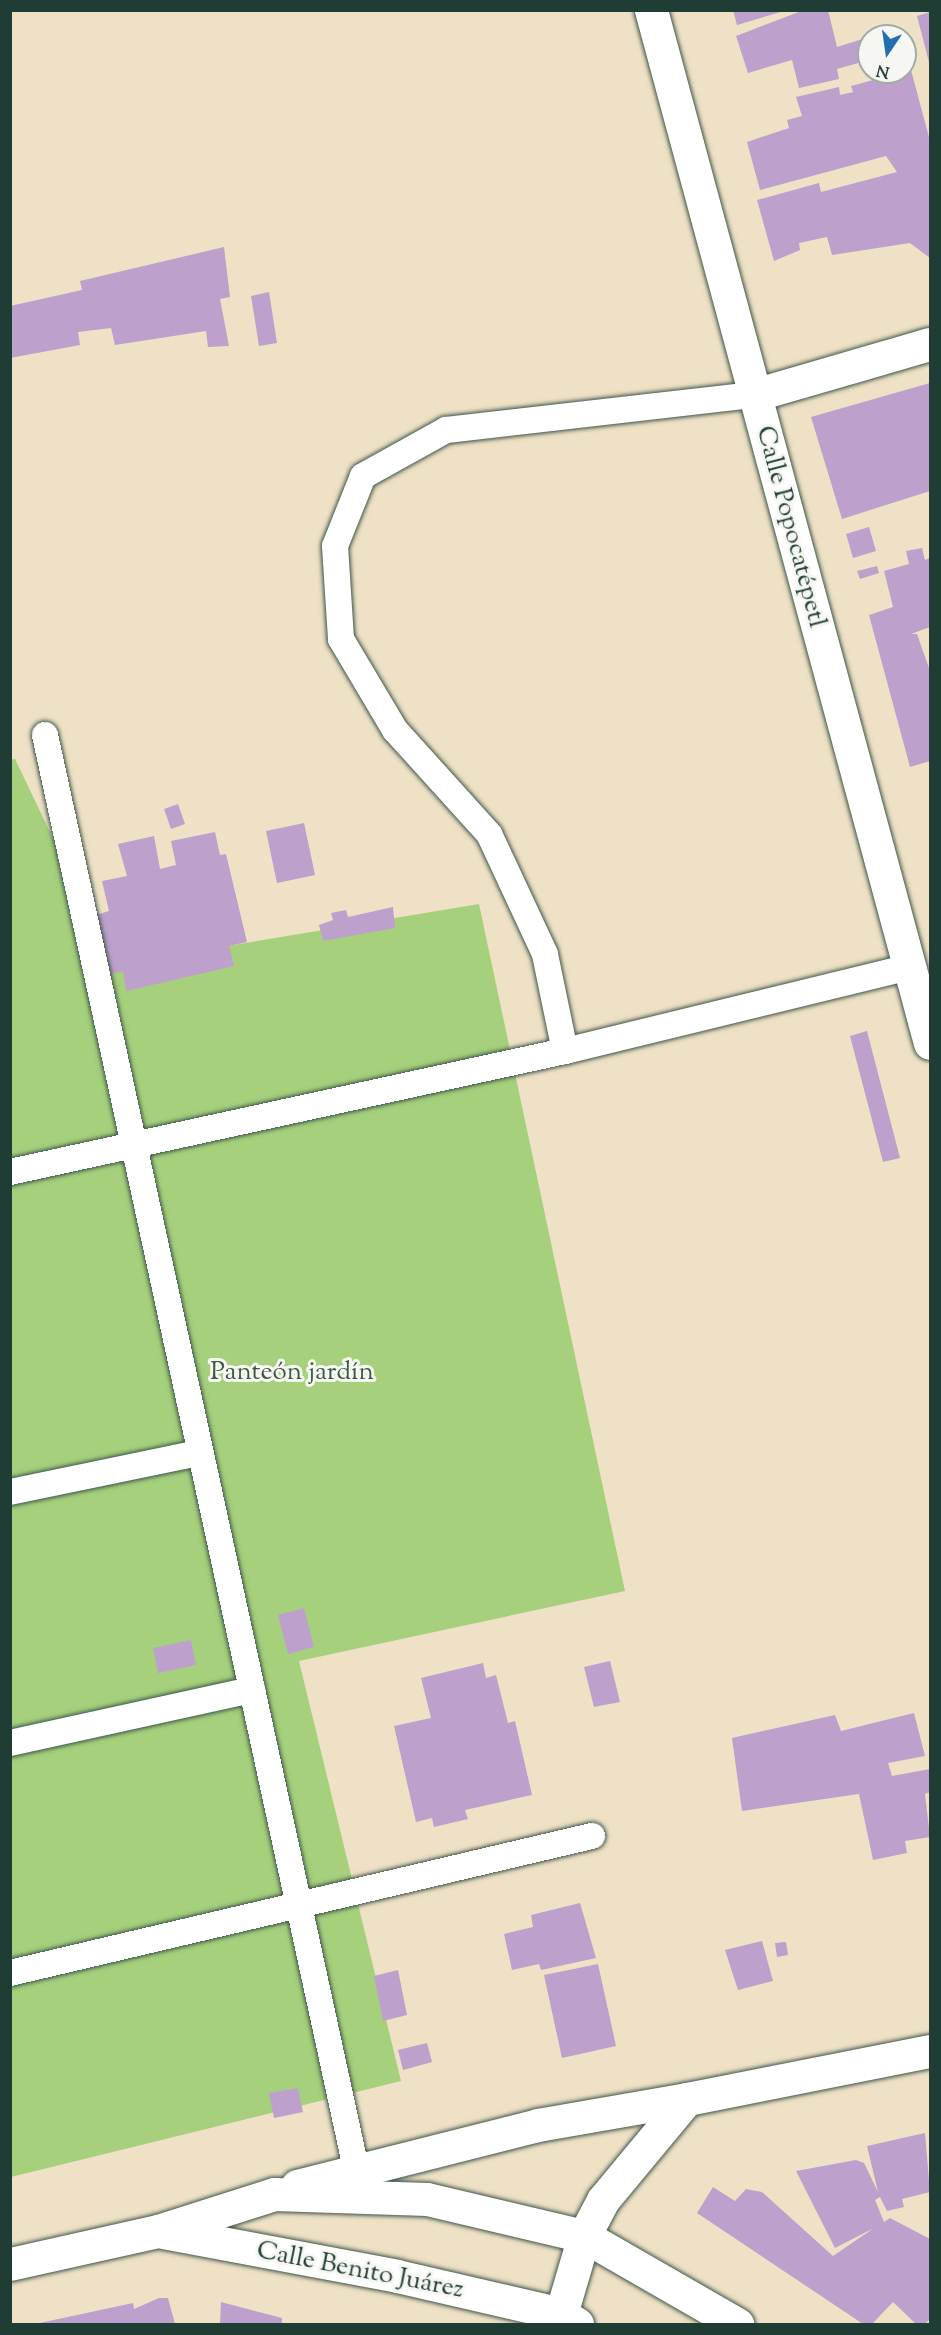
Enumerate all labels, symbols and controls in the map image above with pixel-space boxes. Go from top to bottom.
north arrow [857,24,917,84]
text: N [874,57,892,83]
street label: Calle Popocatépetl [748,423,832,631]
park label: Panteón jardín [210,1357,374,1389]
street label: Calle Benito Juárez [254,2236,466,2306]

